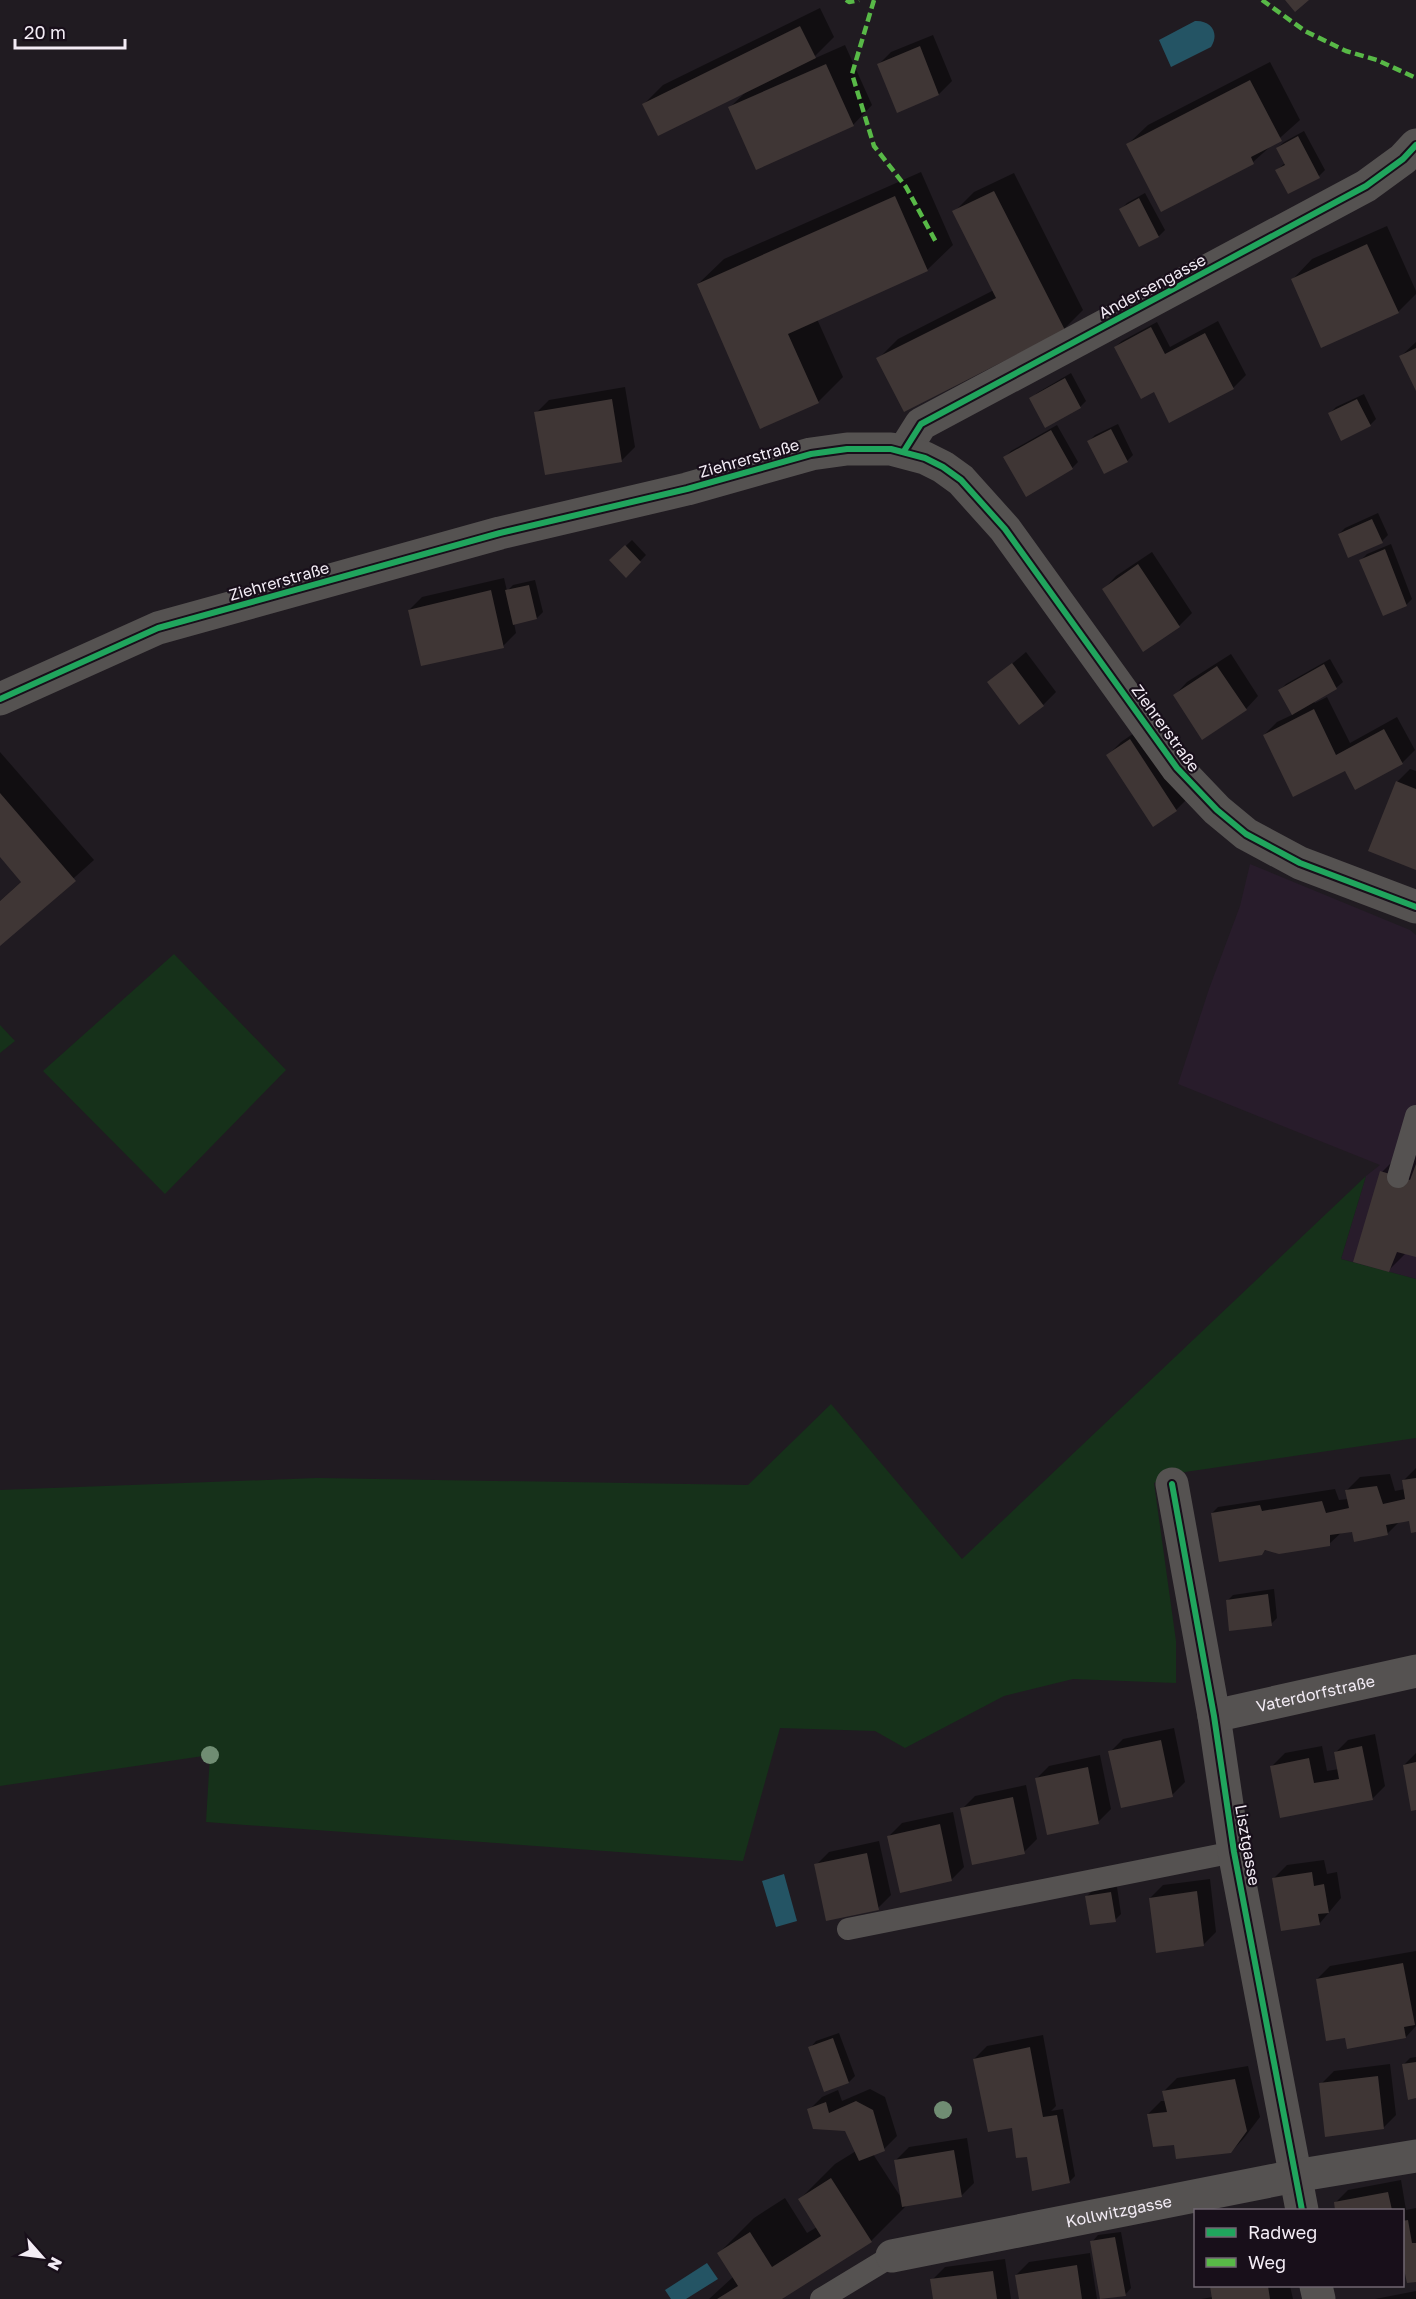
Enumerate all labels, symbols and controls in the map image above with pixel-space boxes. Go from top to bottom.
scale bar [15,12,124,50]
text: 20 m [24,21,66,43]
street label: Andersengasse [1095,249,1209,323]
street label: Ziehrerstraße [697,434,801,482]
street label: Ziehrerstraße [227,557,331,605]
street label: Ziehrerstraße [1128,680,1204,776]
street label: Vaterdorfstraße [1254,1670,1377,1716]
street label: Lisztgasse [1231,1803,1265,1887]
street label: Kollwitzgasse [1064,2191,1173,2231]
legend [1194,2209,1404,2287]
text: Radweg [1248,2221,1317,2243]
north arrow [12,2227,72,2287]
text: Weg [1248,2251,1286,2273]
text: N [44,2254,67,2274]

